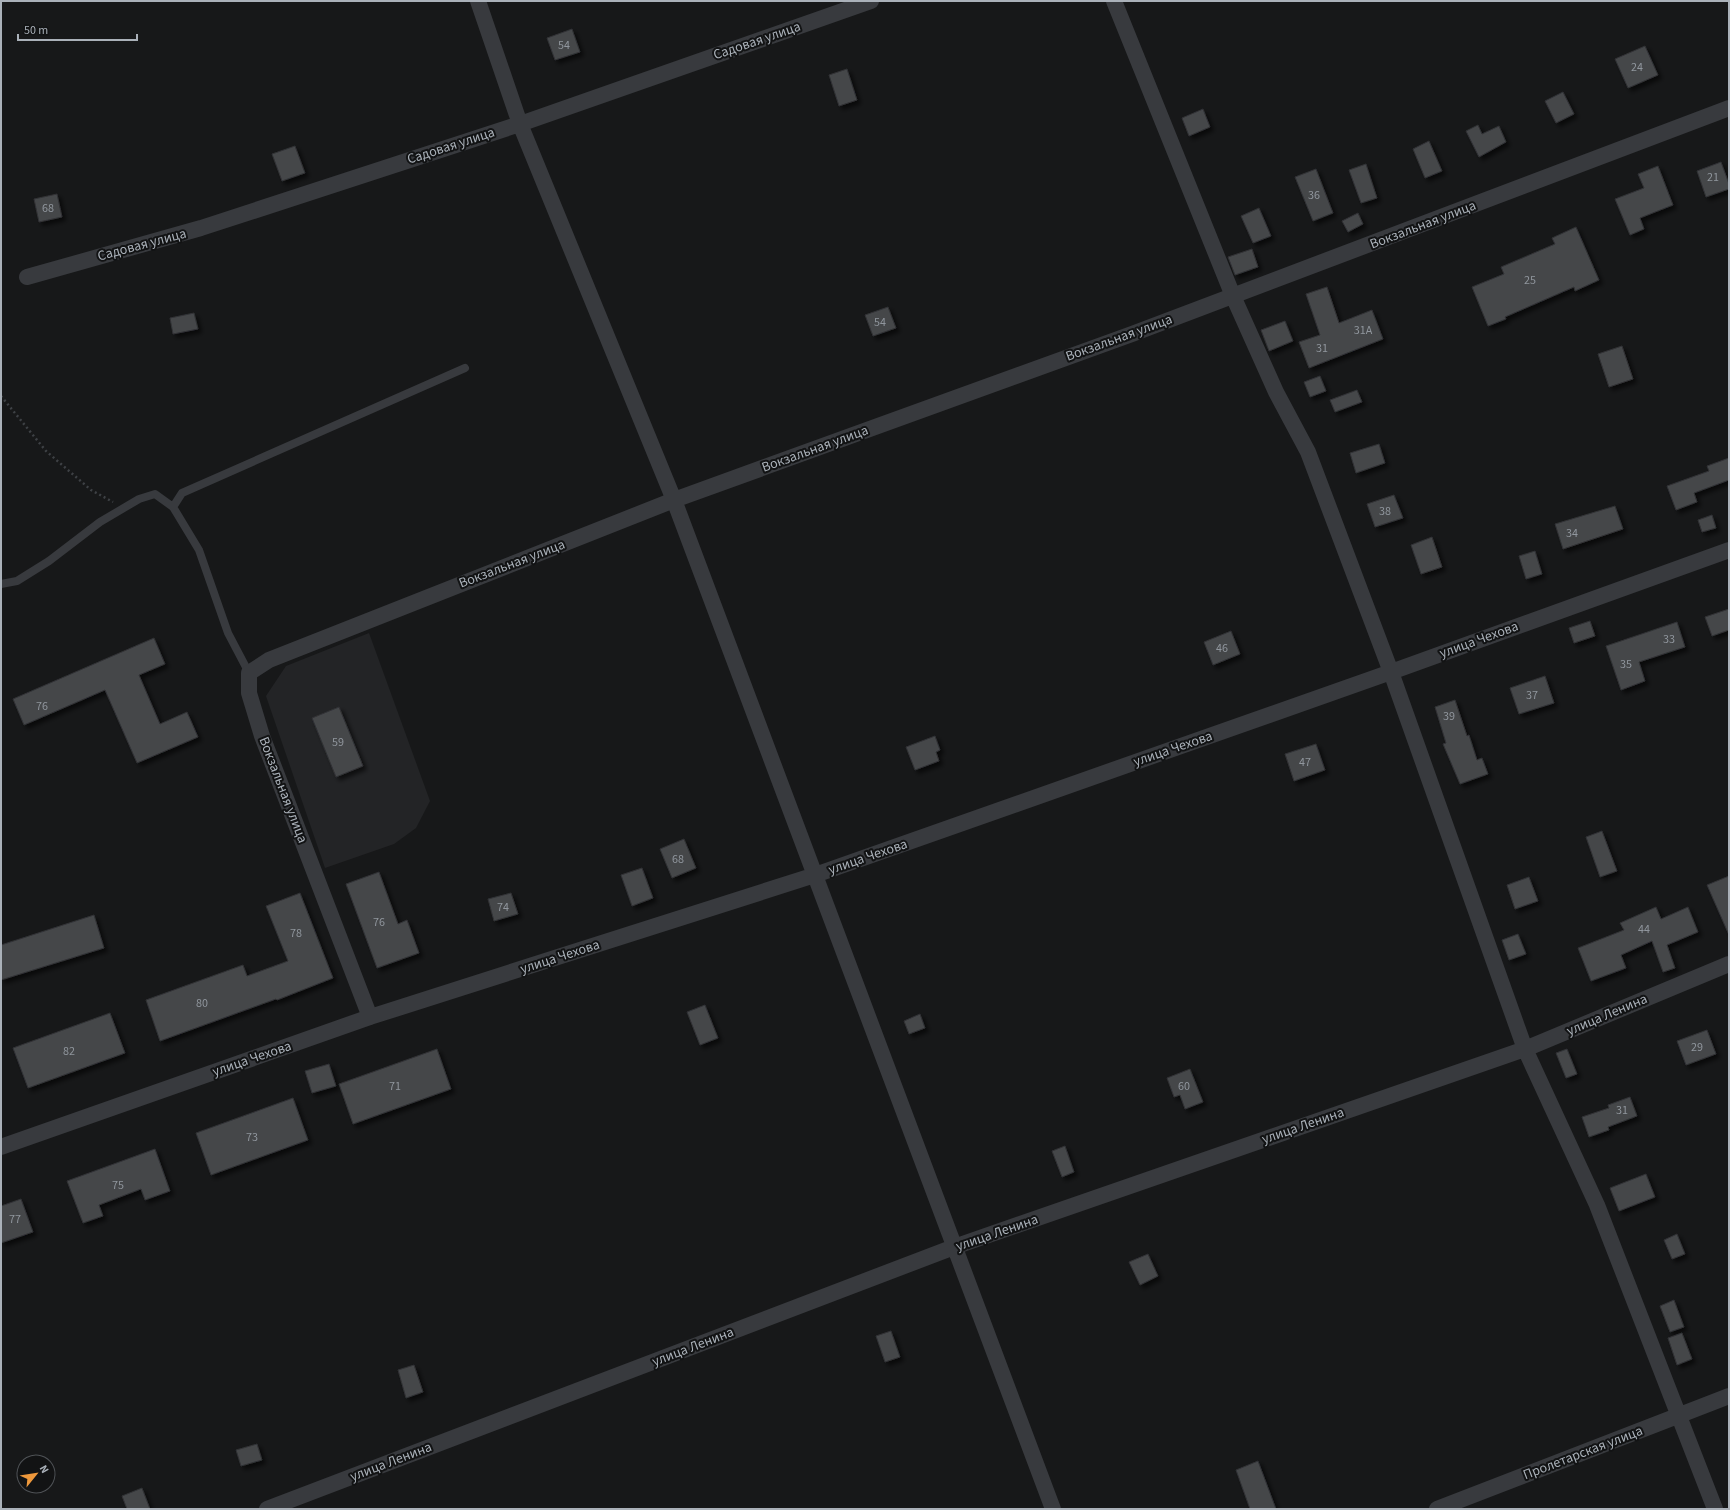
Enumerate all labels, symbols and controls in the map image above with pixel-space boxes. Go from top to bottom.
scale bar [18,16,137,42]
street label: Садовая улица [711,17,803,65]
text: 50 m [24,22,48,39]
house number: 54 [558,37,570,54]
house number: 24 [1631,59,1643,76]
street label: Садовая улица [405,122,497,170]
house number: 21 [1707,169,1719,186]
house number: 36 [1308,187,1320,204]
street label: Вокзальная улица [1367,196,1479,254]
house number: 68 [42,200,54,217]
street label: Садовая улица [95,224,189,266]
house number: 25 [1524,272,1536,289]
street label: Вокзальная улица [1063,309,1175,367]
house number: 54 [874,314,886,331]
house number: 31А [1354,322,1373,339]
house number: 31 [1316,340,1328,357]
street label: Вокзальная улица [759,420,871,478]
house number: 38 [1379,503,1391,520]
house number: 34 [1566,525,1578,542]
street label: Вокзальная улица [456,535,568,593]
street label: улица Чехова [1437,617,1521,663]
house number: 33 [1663,631,1675,648]
house number: 46 [1216,640,1228,657]
house number: 35 [1620,656,1632,673]
house number: 37 [1526,687,1538,704]
house number: 76 [36,698,48,715]
house number: 39 [1443,708,1455,725]
street label: улица Чехова [1131,726,1215,772]
street label: Вокзальная улица [254,734,312,846]
house number: 59 [332,734,344,751]
house number: 47 [1299,754,1311,771]
street label: улица Чехова [826,834,910,880]
house number: 68 [672,851,684,868]
house number: 74 [497,899,509,916]
house number: 76 [373,914,385,931]
house number: 44 [1638,921,1650,938]
house number: 78 [290,925,302,942]
street label: улица Чехова [518,935,602,979]
street label: улица Ленина [1564,989,1650,1041]
house number: 80 [196,995,208,1012]
street label: улица Чехова [210,1036,294,1082]
house number: 29 [1691,1039,1703,1056]
house number: 82 [63,1043,75,1060]
house number: 71 [389,1078,401,1095]
house number: 60 [1178,1078,1190,1095]
house number: 31 [1616,1102,1628,1119]
street label: улица Ленина [1259,1103,1347,1149]
house number: 73 [246,1129,258,1146]
house number: 75 [112,1177,124,1194]
street label: улица Ленина [953,1210,1041,1256]
house number: 77 [9,1211,21,1228]
street label: улица Ленина [649,1322,737,1372]
street label: Пролетарская улица [1520,1421,1646,1485]
street label: улица Ленина [347,1437,435,1487]
north arrow [16,1454,56,1494]
text: N [36,1462,53,1476]

